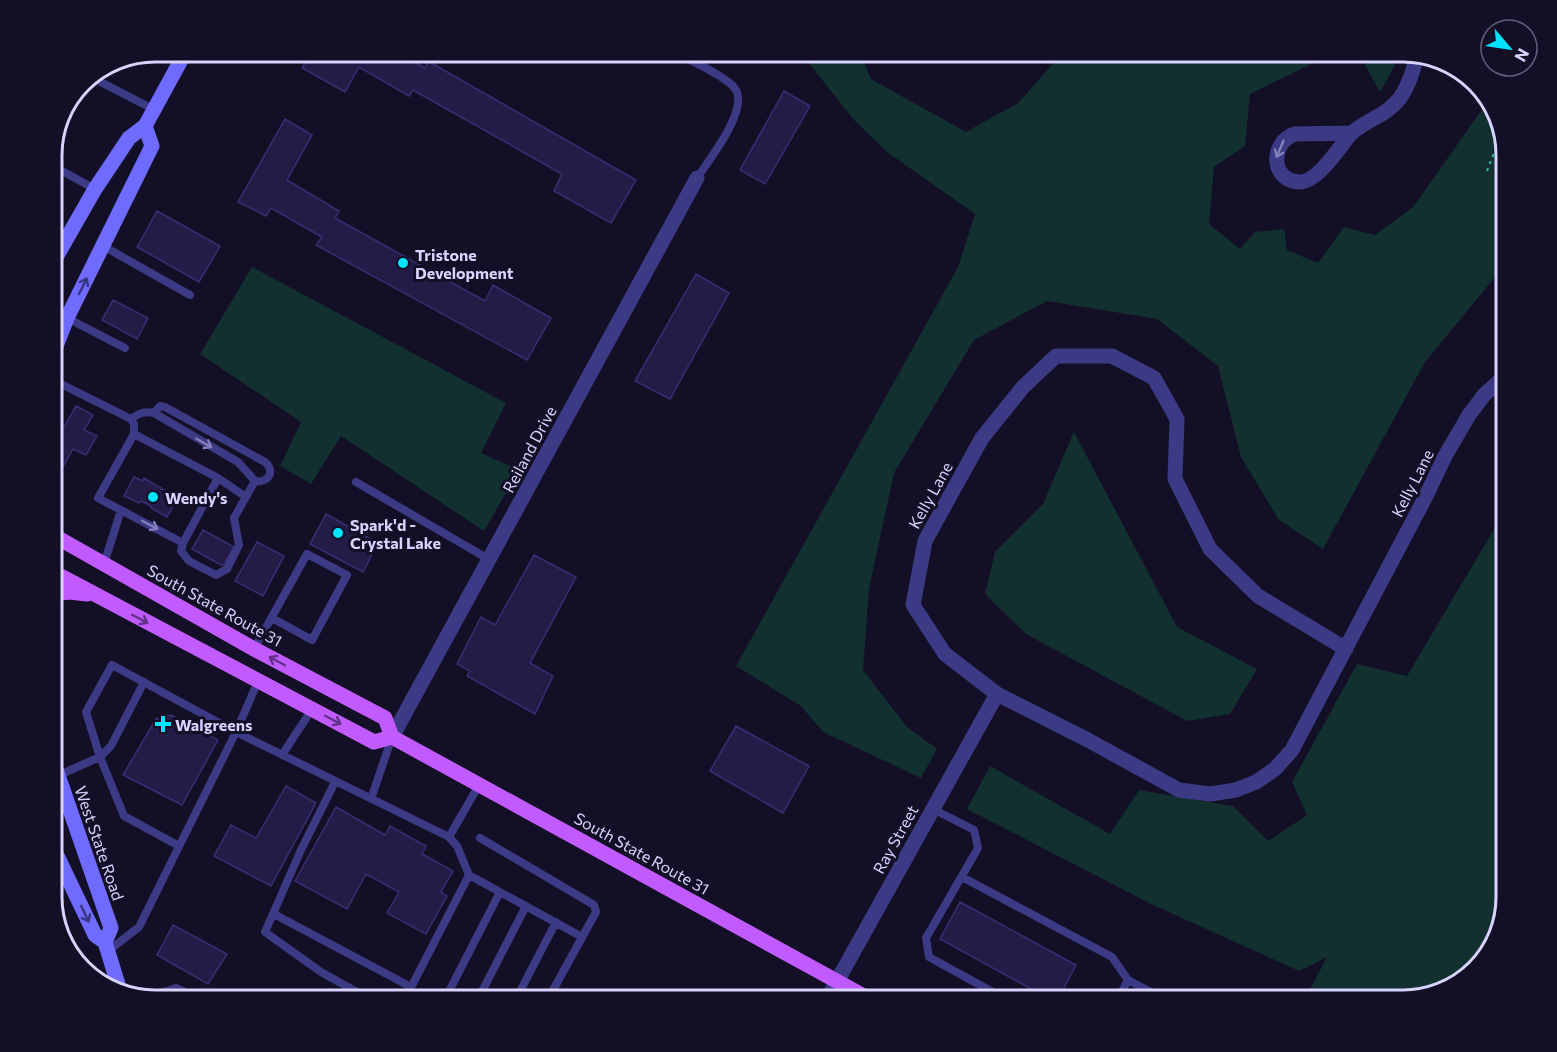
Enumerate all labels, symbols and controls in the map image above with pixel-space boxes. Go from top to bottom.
north arrow [1479,18,1539,78]
text: N [1511,46,1534,65]
one-way arrow [1274,140,1285,158]
place label: Tristone Development [415,245,514,282]
marker: Tristone Development [396,256,410,270]
one-way arrow [78,278,90,296]
street label: Reiland Drive [498,402,560,496]
one-way arrow [195,437,212,449]
street label: Kelly Lane [1387,446,1437,520]
street label: Kelly Lane [904,458,956,532]
place label: Wendy's [165,488,228,507]
marker: Wendy's [146,490,160,504]
place label: Spark'd - Crystal Lake [350,515,441,552]
one-way arrow [140,520,158,531]
marker: Spark'd - Crystal Lake [331,526,345,540]
street label: South State Route 31 [144,560,286,650]
one-way arrow [130,614,148,625]
one-way arrow [269,655,287,666]
one-way arrow [324,714,341,726]
place label: Walgreens [175,715,252,734]
marker: Walgreens [156,717,170,731]
street label: West State Road [71,783,129,903]
street label: Ray Street [868,801,922,877]
street label: South State Route 31 [571,808,713,898]
one-way arrow [79,904,91,922]

